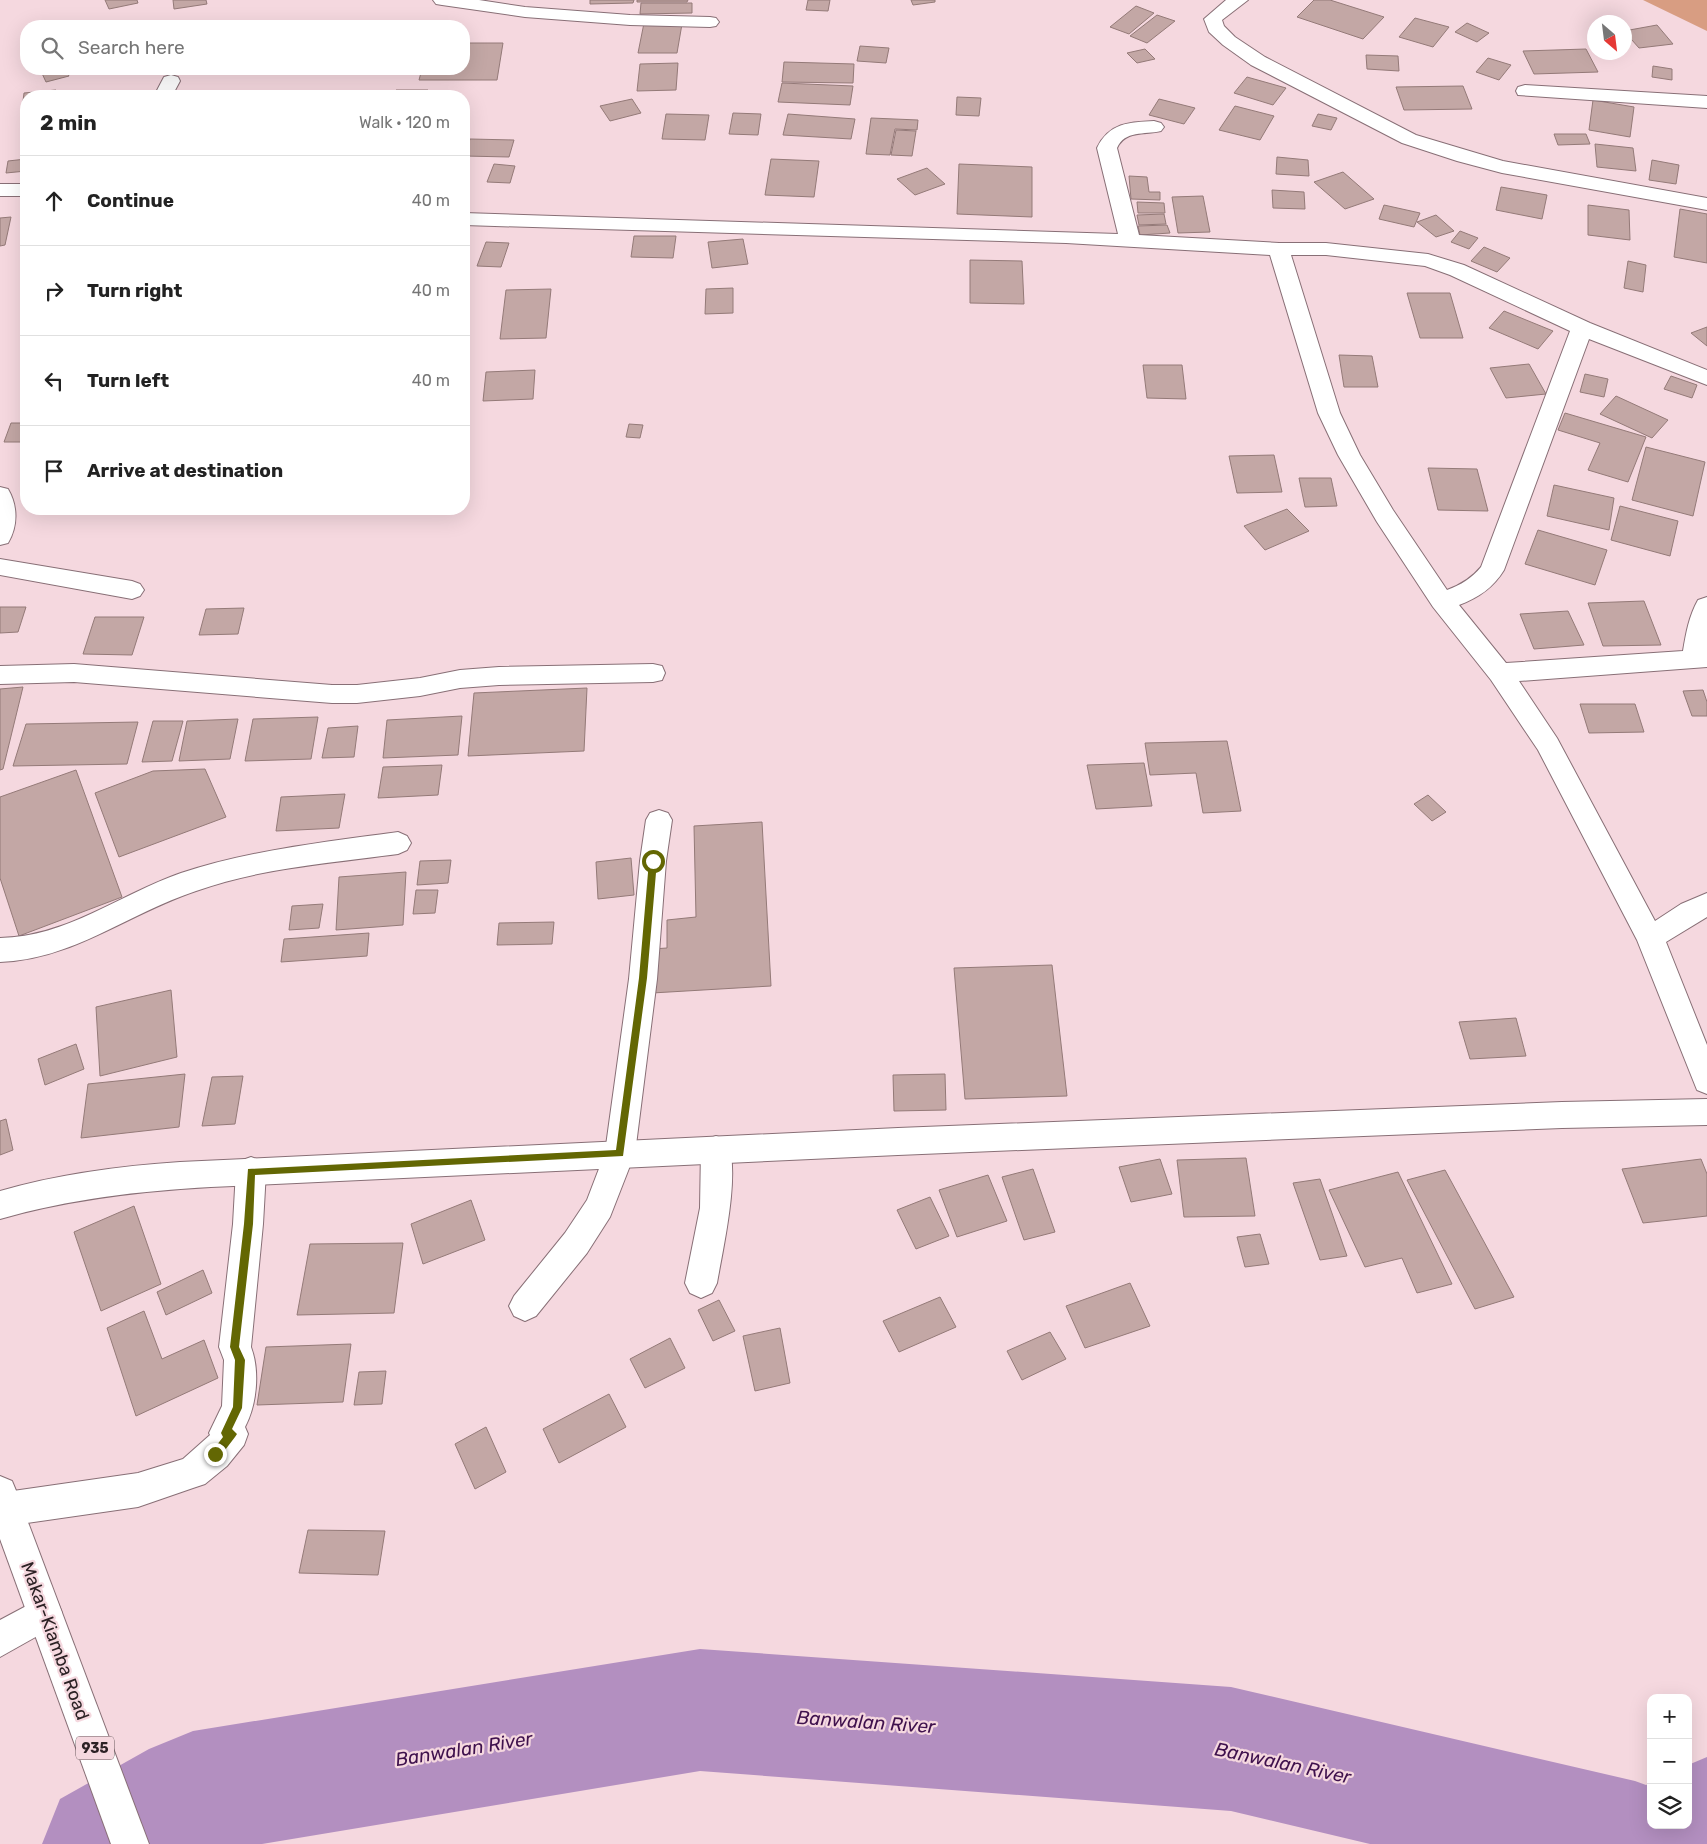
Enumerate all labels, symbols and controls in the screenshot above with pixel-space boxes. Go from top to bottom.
north arrow [1587,15,1632,60]
search box [20,20,470,75]
icon: search [38,34,66,62]
text: Search here [78,36,185,59]
text: 2 min [40,110,97,135]
text: Walk · 120 m [359,113,450,132]
icon: ahead [40,187,68,215]
text: Continue [87,189,174,212]
text: 40 m [412,191,450,210]
icon: right [40,277,68,305]
text: Turn right [87,279,182,302]
text: 40 m [412,281,450,300]
icon: left [40,367,68,395]
text: Turn left [87,369,169,392]
text: 40 m [412,371,450,390]
icon: arrive [40,457,68,485]
text: Arrive at destination [87,459,283,482]
route start [642,850,665,873]
route end [204,1443,227,1466]
street label: Makar-Kiamba Road [16,1559,94,1723]
map controls [1647,1694,1692,1829]
button: + [1647,1694,1692,1739]
water label: Banwalan River [796,1706,937,1738]
water label: Banwalan River [394,1727,535,1771]
road number: 935 [76,1736,114,1760]
water label: Banwalan River [1213,1737,1354,1789]
button: − [1647,1739,1692,1784]
button: layers [1647,1784,1692,1829]

